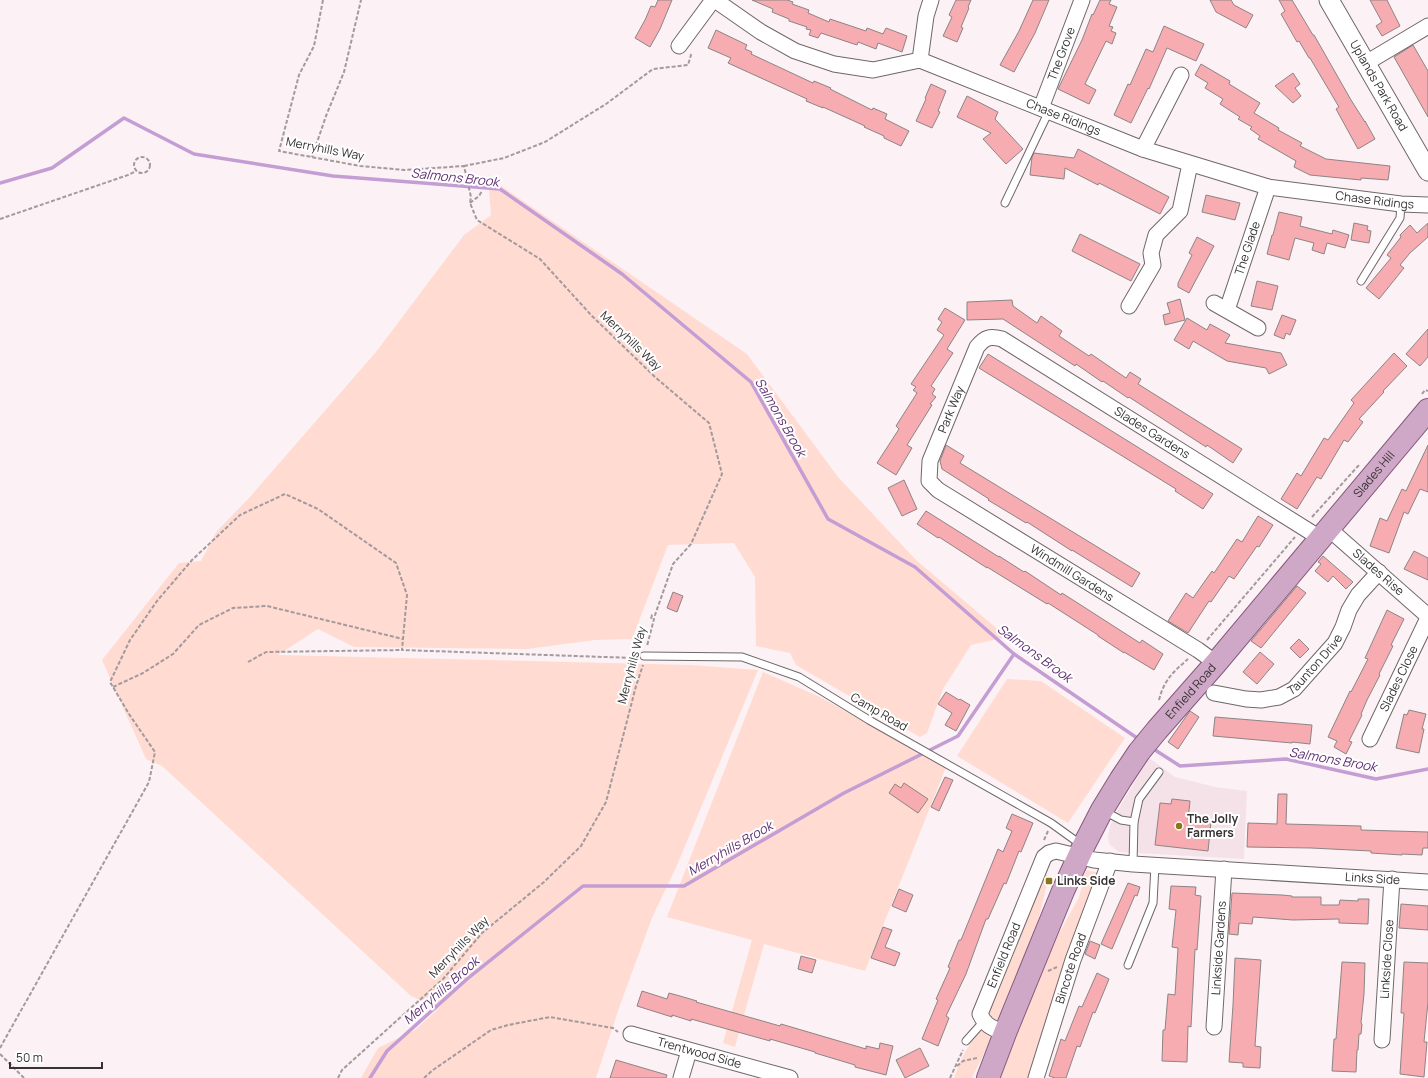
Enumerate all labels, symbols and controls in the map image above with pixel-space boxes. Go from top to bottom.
street label: The Grove [1043,24,1079,83]
street label: Uplands Park Road [1346,37,1412,134]
street label: Chase Ridings [1024,94,1103,139]
street label: Merryhills Way [284,133,366,165]
water label: Salmons Brook [410,163,502,191]
street label: Chase Ridings [1335,187,1414,212]
street label: The Glade [1230,219,1264,277]
street label: Merryhills Way [597,307,666,375]
water label: Salmons Brook [751,374,812,462]
street label: Park Way [933,382,968,435]
street label: Slades Gardens [1111,402,1193,463]
street label: Slades Hill [1349,447,1398,501]
street label: Windmill Gardens [1027,540,1117,605]
street label: Slades Rise [1349,545,1408,599]
water label: Salmons Brook [994,620,1078,688]
street label: Merryhills Way [613,624,650,705]
street label: Taunton Drive [1284,631,1346,699]
street label: Slades Close [1375,642,1422,714]
street label: Enfield Road [1161,660,1220,723]
street label: Camp Road [848,688,911,735]
water label: Salmons Brook [1288,742,1381,776]
place label: The Jolly Farmers [1187,810,1239,841]
water label: Merryhills Brook [684,815,778,880]
marker: The Jolly Farmers [1174,821,1184,831]
street label: Links Side [1345,868,1401,888]
place label: Links Side [1057,872,1115,889]
marker: Links Side [1044,876,1054,886]
street label: Linkside Gardens [1207,900,1230,996]
street label: Merryhills Way [425,912,493,981]
street label: Linkside Close [1376,919,1397,999]
street label: Enfield Road [983,920,1024,990]
street label: Bincote Road [1051,931,1090,1006]
water label: Merryhills Brook [399,950,485,1028]
street label: Trentwood Side [656,1033,744,1072]
scale bar [10,1044,102,1070]
text: 50 m [16,1049,43,1066]

